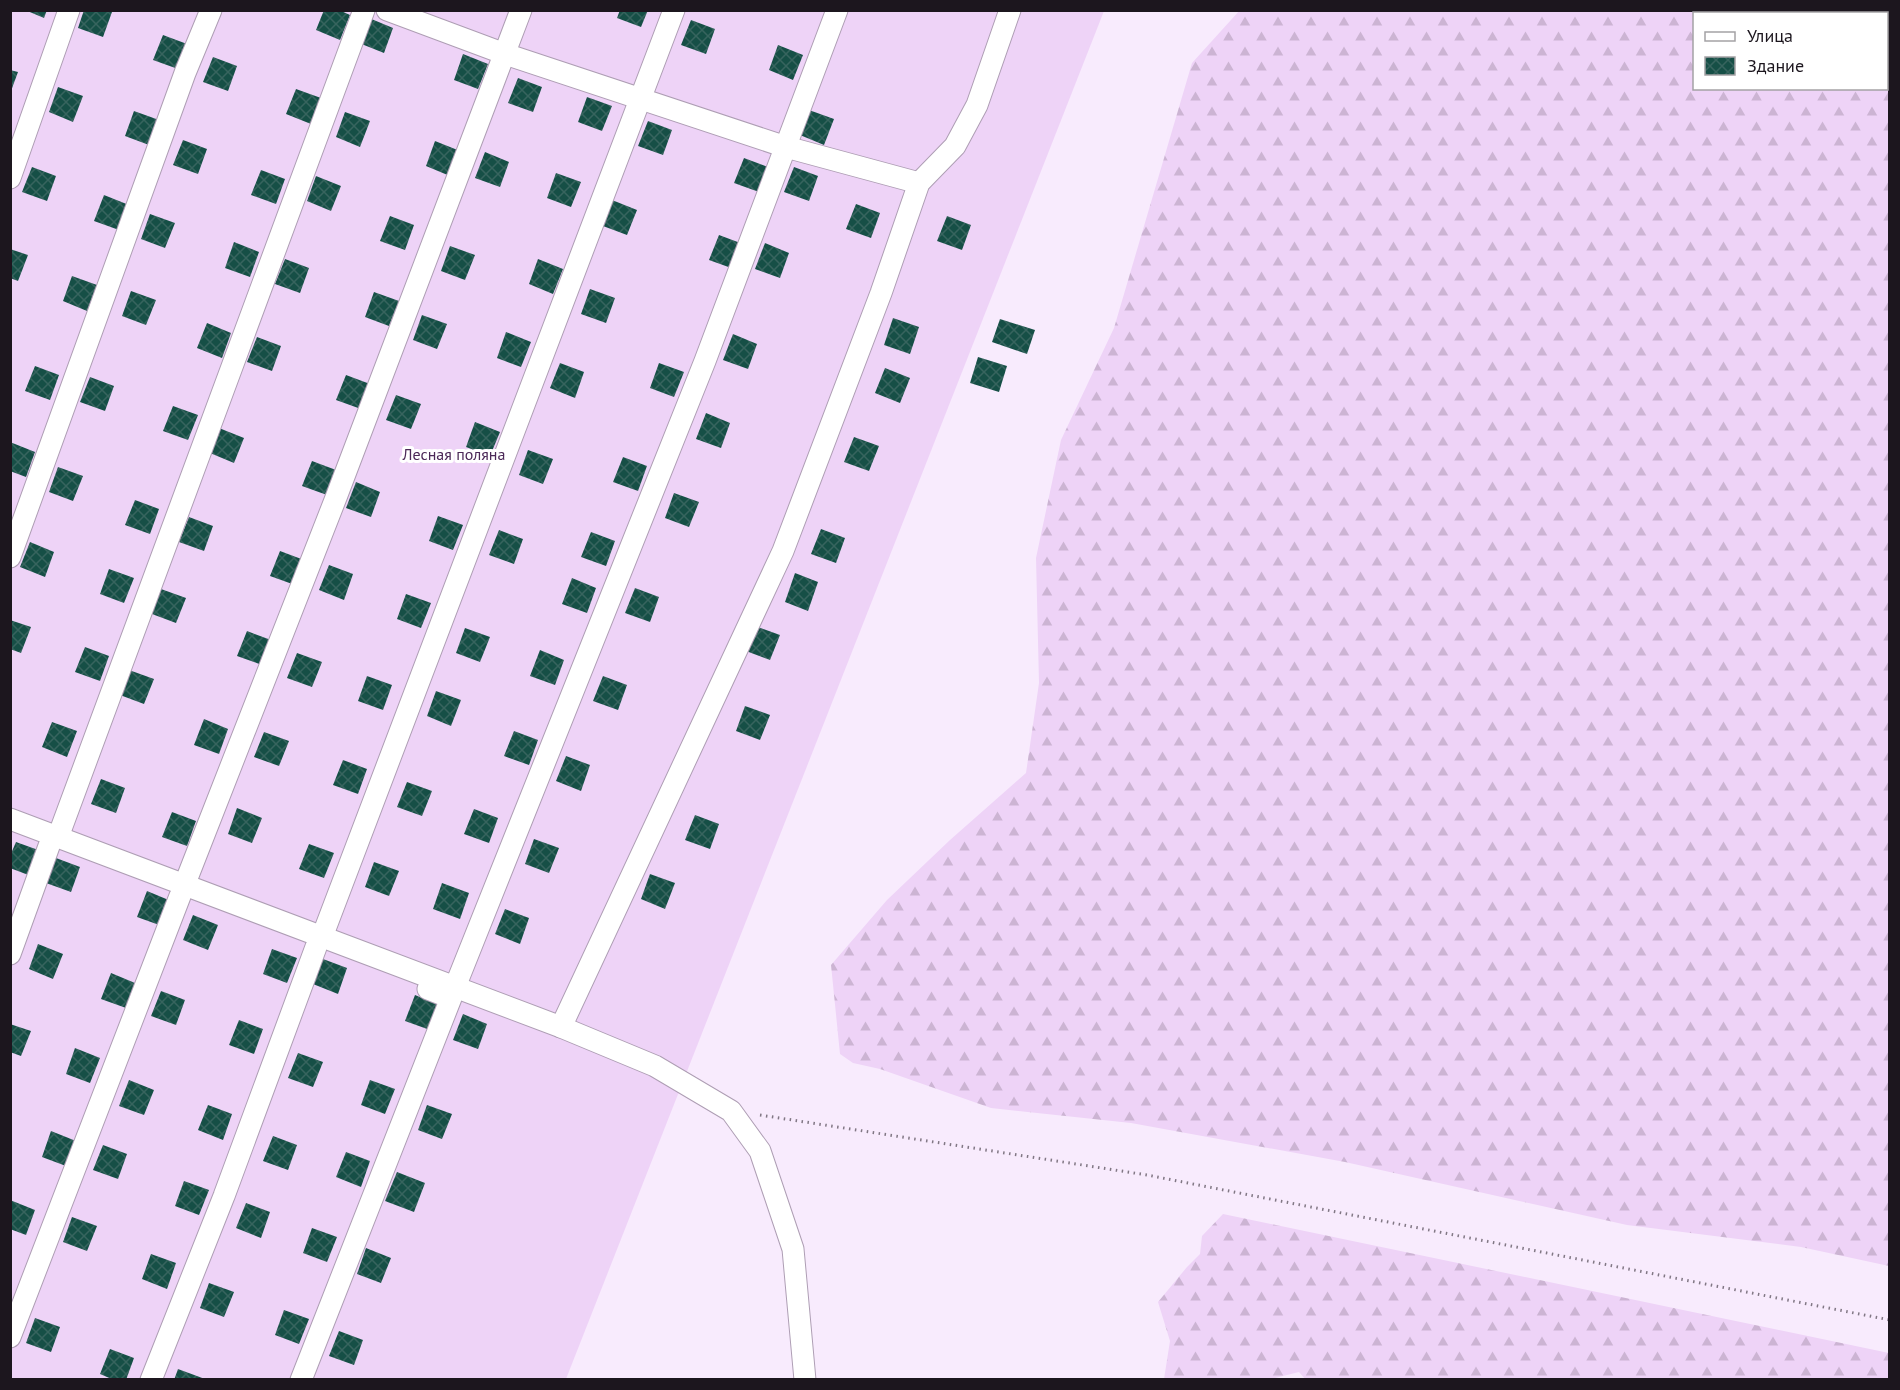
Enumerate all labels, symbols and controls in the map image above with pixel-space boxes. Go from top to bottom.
legend [1693,12,1888,90]
text: Улица [1747,24,1793,47]
text: Здание [1747,54,1804,77]
park label: Лесная поляна [402,444,505,464]

